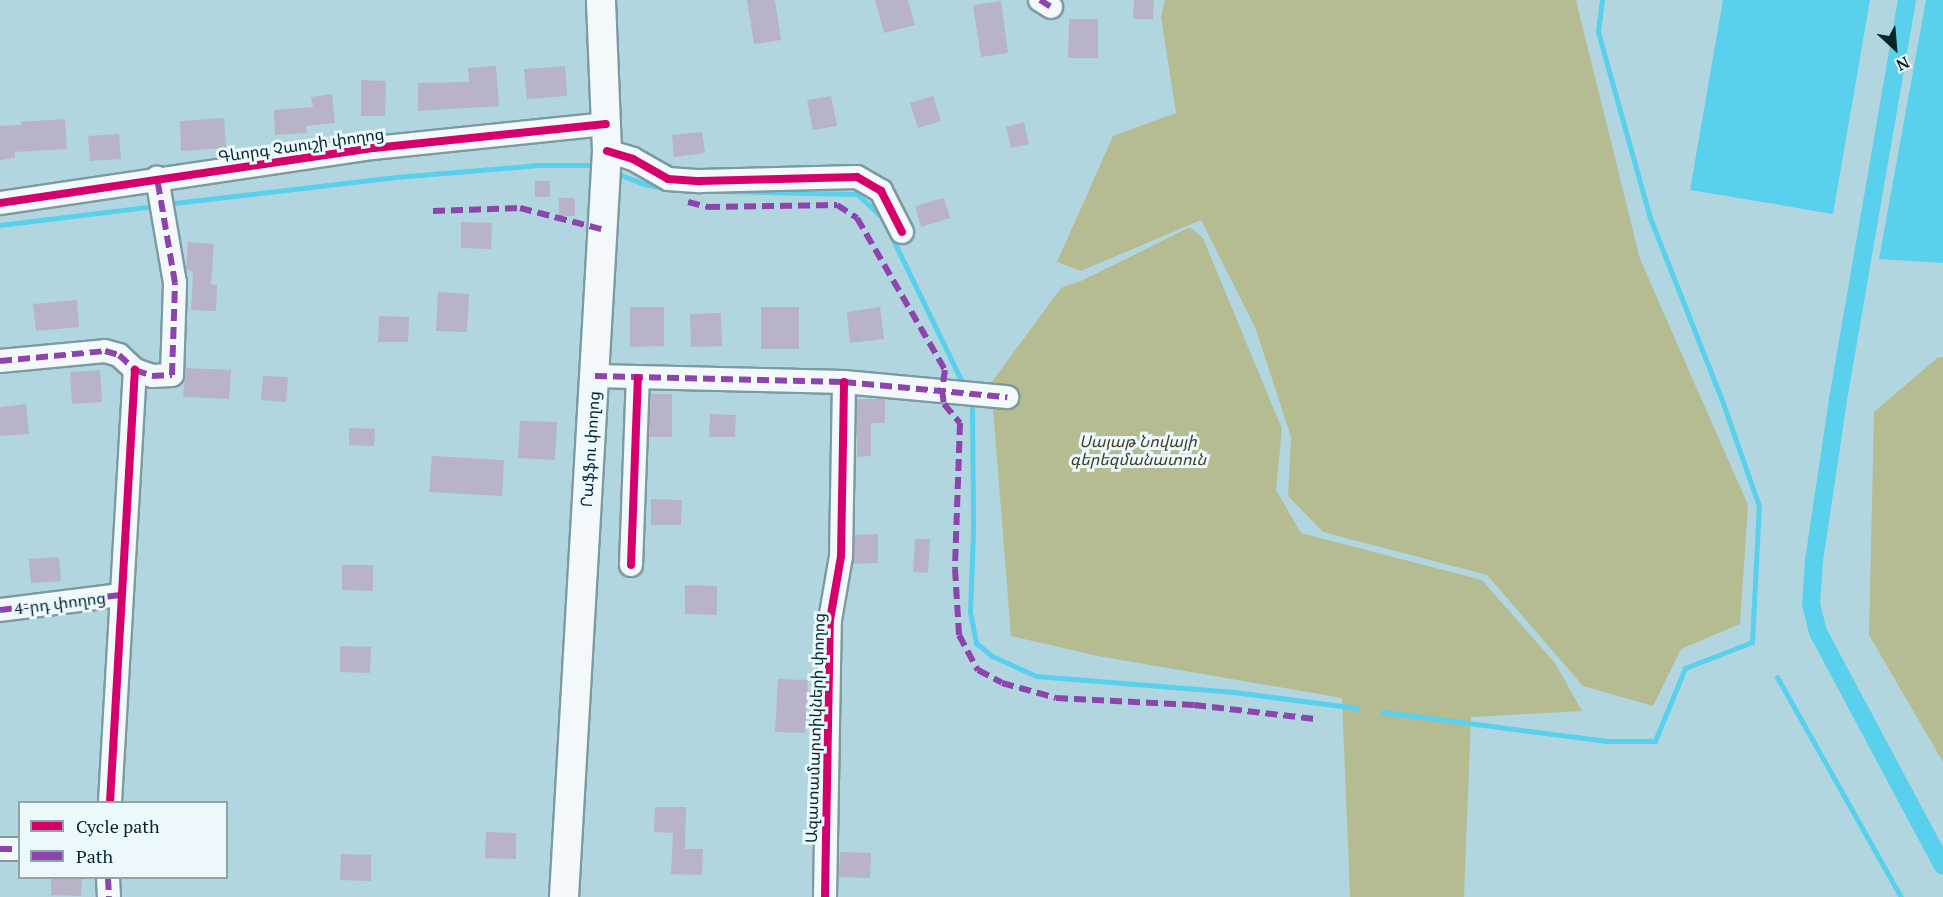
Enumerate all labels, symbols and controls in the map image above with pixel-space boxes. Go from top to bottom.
north arrow [1865,18,1925,78]
text: N [1893,52,1913,77]
street label: Գևորգ Չաուշի փողոց [217,124,385,166]
street label: Րաֆֆու փողոց [576,390,604,508]
park label: Սայաթ Նովայի գերեզմանատուն [1070,431,1206,469]
street label: 4-րդ փողոց [13,588,107,618]
street label: Ազատամարտիկների փողոց [801,613,829,843]
legend [18,801,228,879]
text: Cycle path [76,814,160,838]
text: Path [76,844,113,868]

